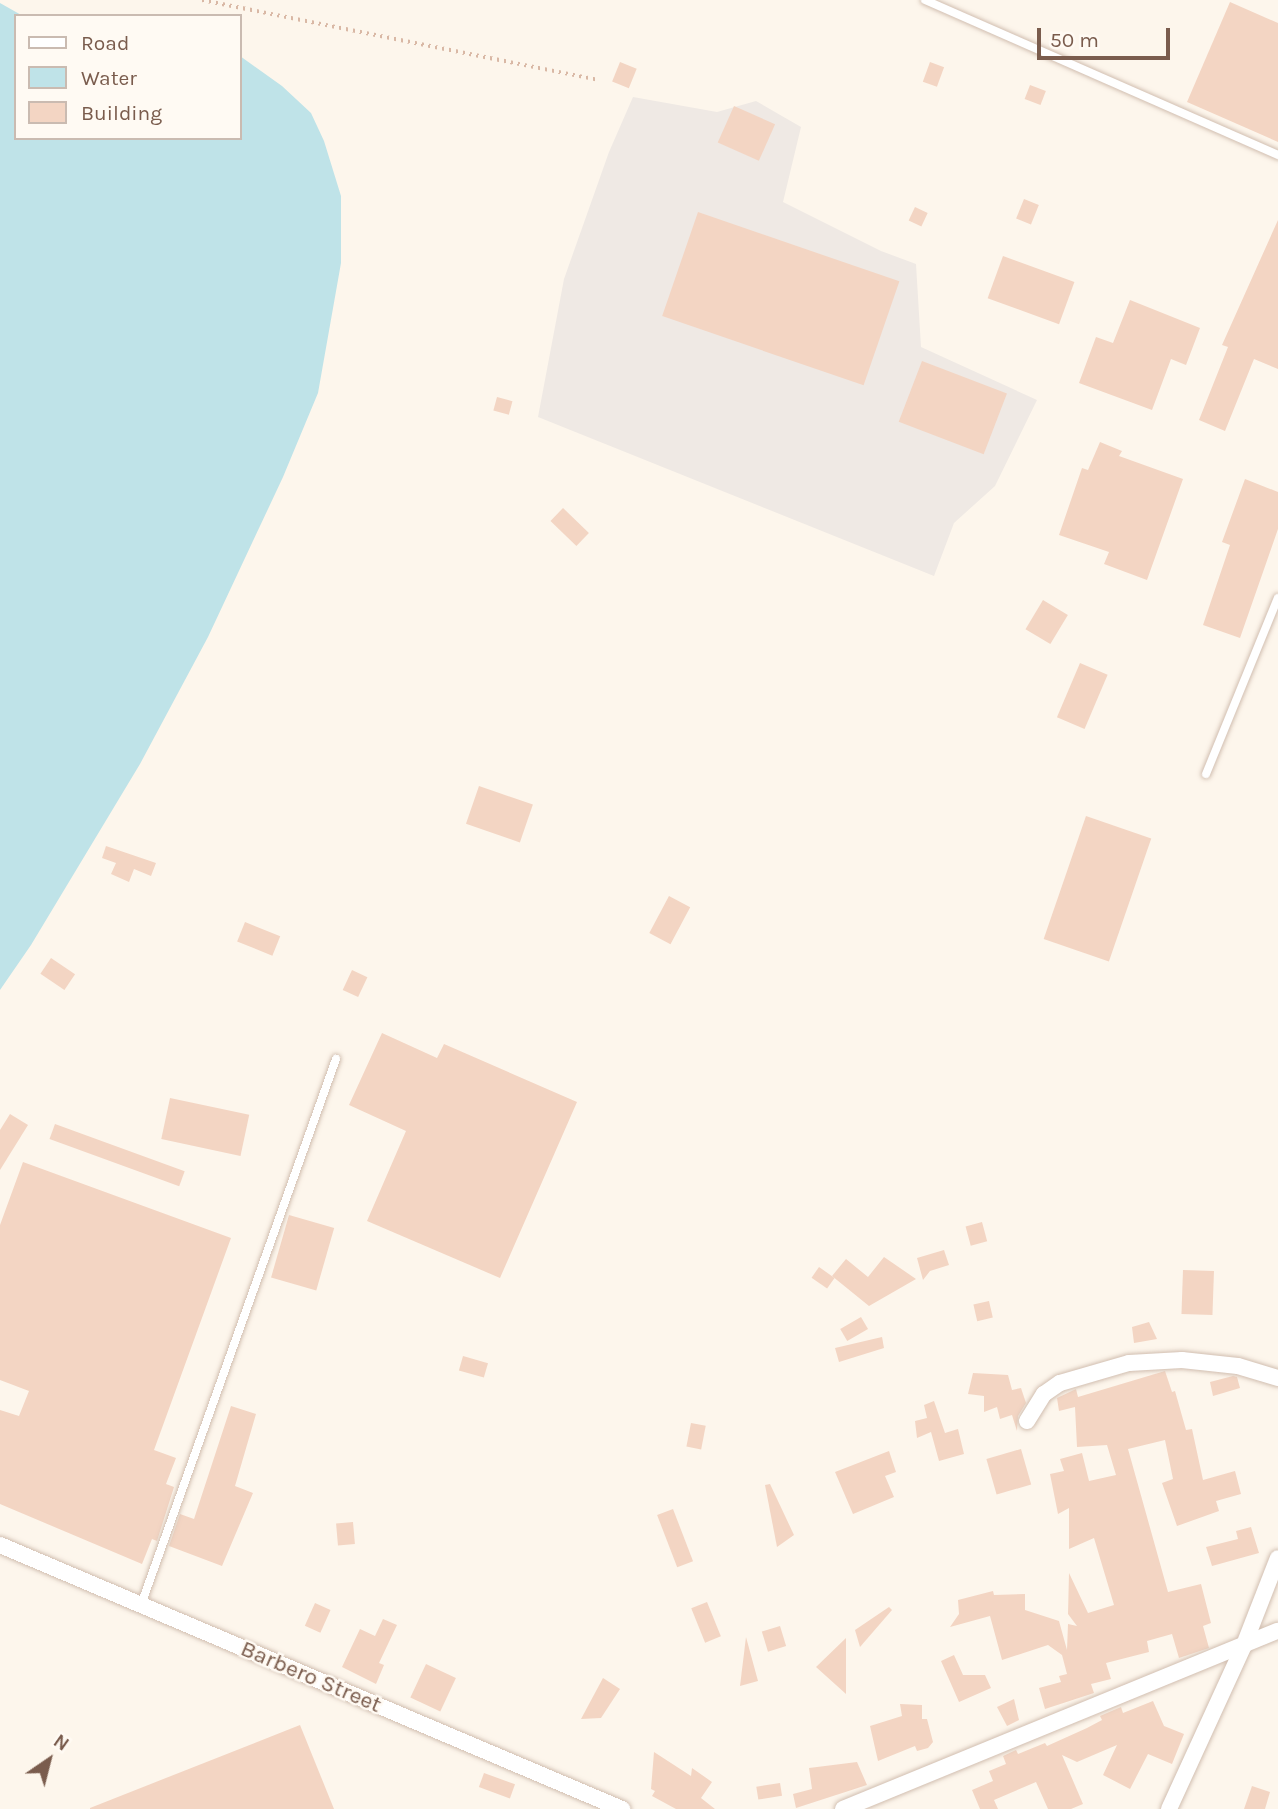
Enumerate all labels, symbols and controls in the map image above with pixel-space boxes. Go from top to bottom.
legend [14,14,242,140]
scale bar [1040,14,1173,58]
text: 50 m [1050,28,1099,52]
text: Road [81,31,129,55]
text: Water [81,66,137,90]
text: Building [81,101,162,125]
street label: Barbero Street [236,1635,386,1719]
north arrow [14,1725,84,1795]
text: N [49,1730,73,1756]

